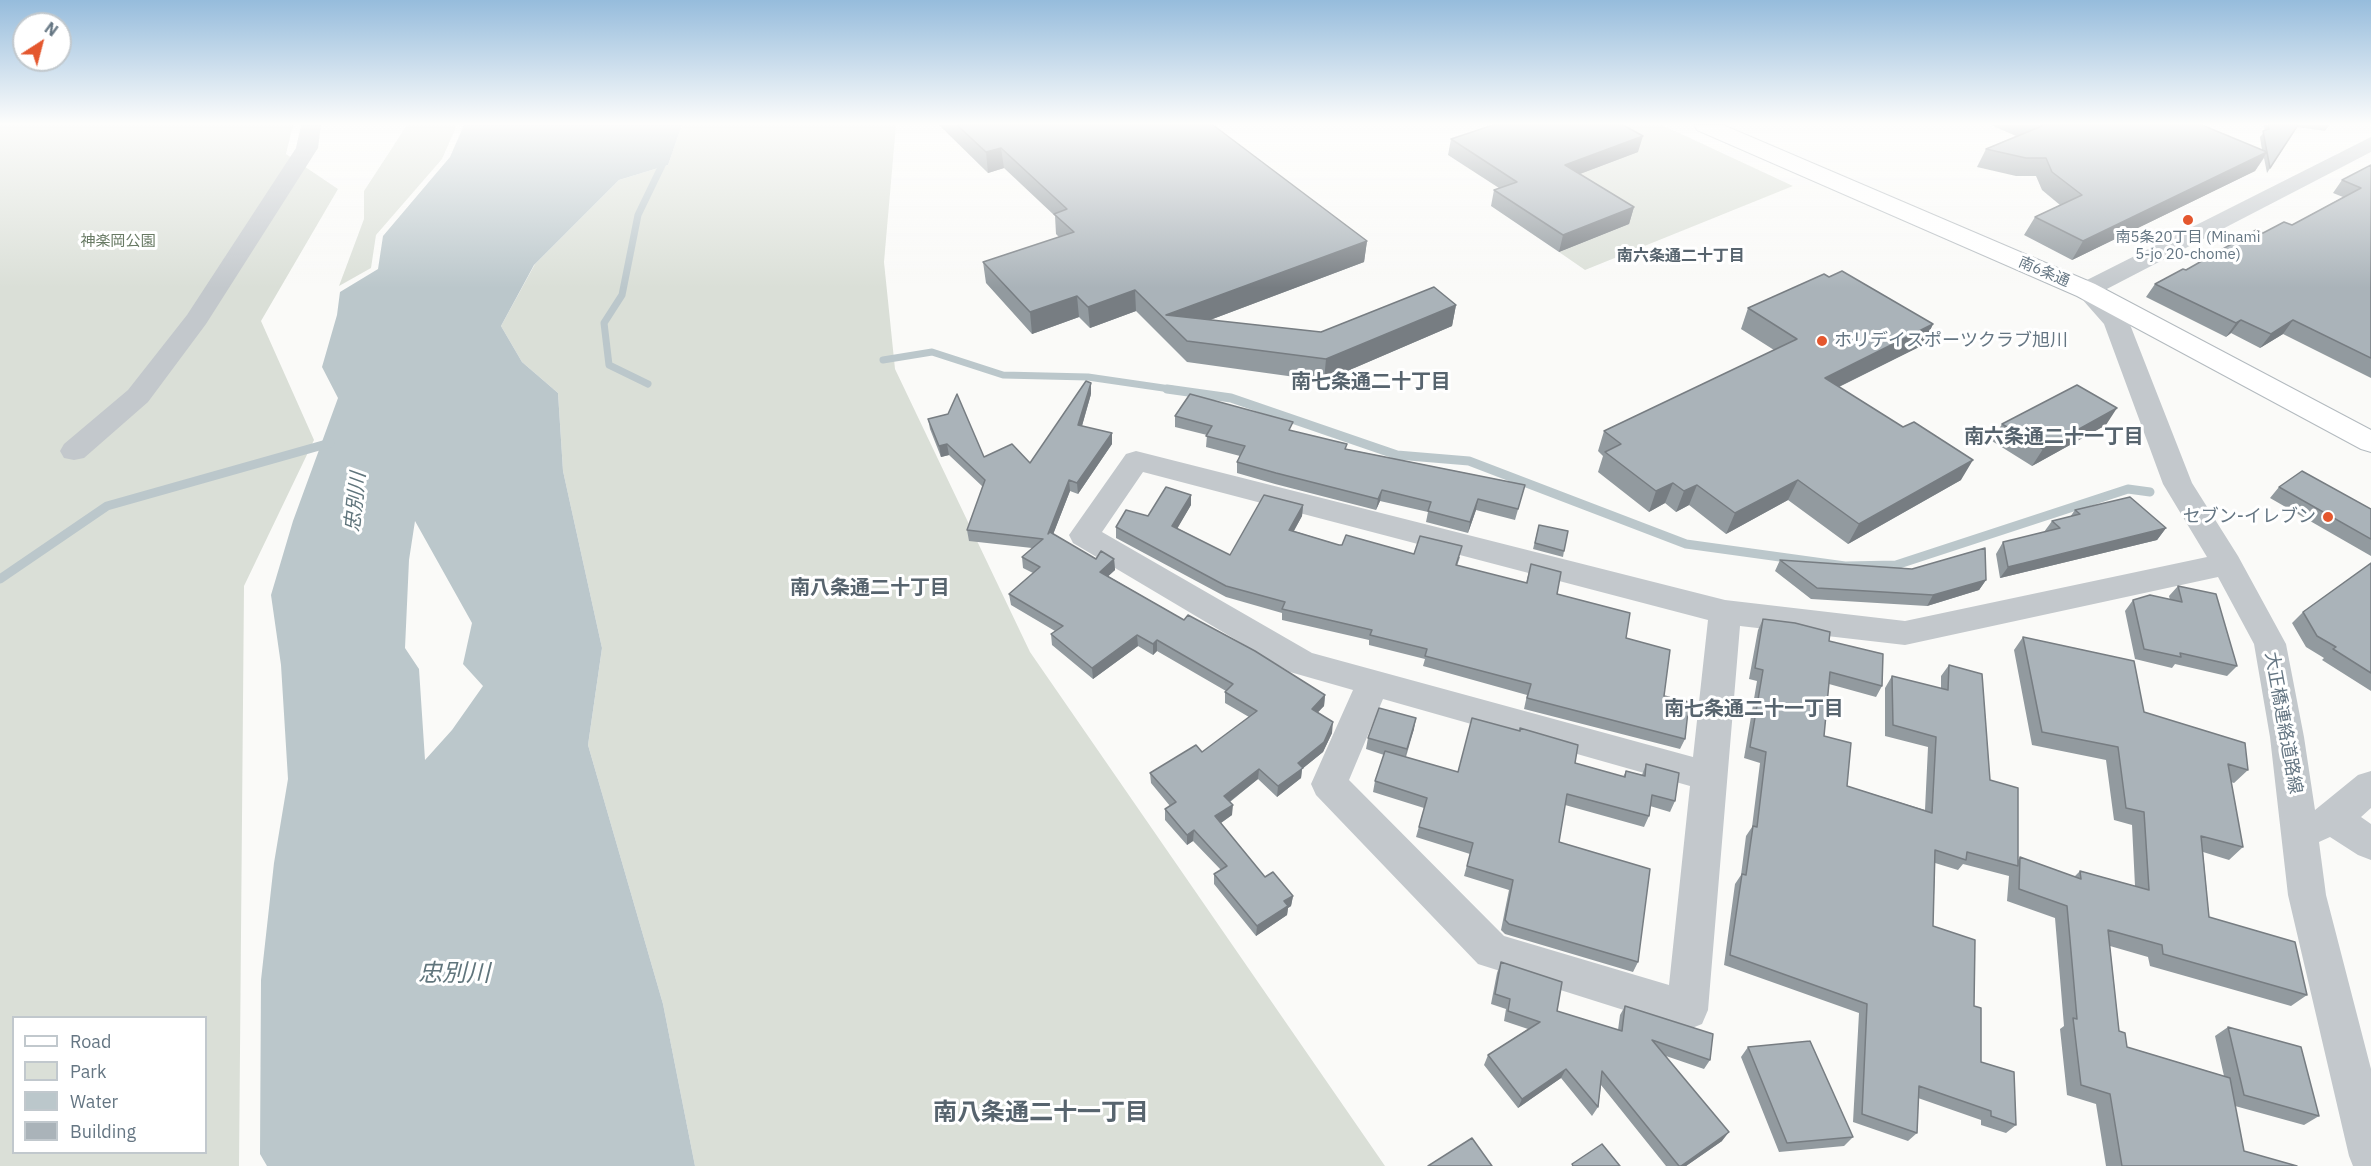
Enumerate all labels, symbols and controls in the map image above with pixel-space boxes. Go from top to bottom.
north arrow [12,12,72,72]
text: N [41,18,62,41]
marker: 南5条20丁目 (Minami 5-jo 20-chome) [2181,213,2195,227]
place label: 南5条20丁目 (Minami 5-jo 20-chome) [2116,229,2260,264]
park label: 神楽岡公園 [81,233,155,251]
district label: 南六条通二十丁目 [1617,246,1745,266]
street label: 南6条通 [2016,253,2072,291]
place label: ホリデイスポーツクラブ旭川 [1834,330,2068,352]
marker: ホリデイスポーツクラブ旭川 [1815,334,1829,348]
district label: 南七条通二十丁目 [1291,370,1451,394]
district label: 南六条通二十一丁目 [1964,425,2144,449]
water label: 忠別川 [341,471,371,533]
place label: セブン-イレブン [2183,506,2316,528]
marker: セブン-イレブン [2321,510,2335,524]
district label: 南八条通二十丁目 [790,576,950,600]
street label: 大正橋連絡道路線 [2260,650,2306,796]
district label: 南七条通二十一丁目 [1664,697,1844,721]
water label: 忠別川 [418,960,490,988]
legend [12,1016,207,1154]
text: Road [70,1030,111,1053]
text: Park [70,1060,106,1083]
text: Water [70,1090,118,1113]
district label: 南八条通二十一丁目 [933,1099,1149,1127]
text: Building [70,1120,136,1143]

